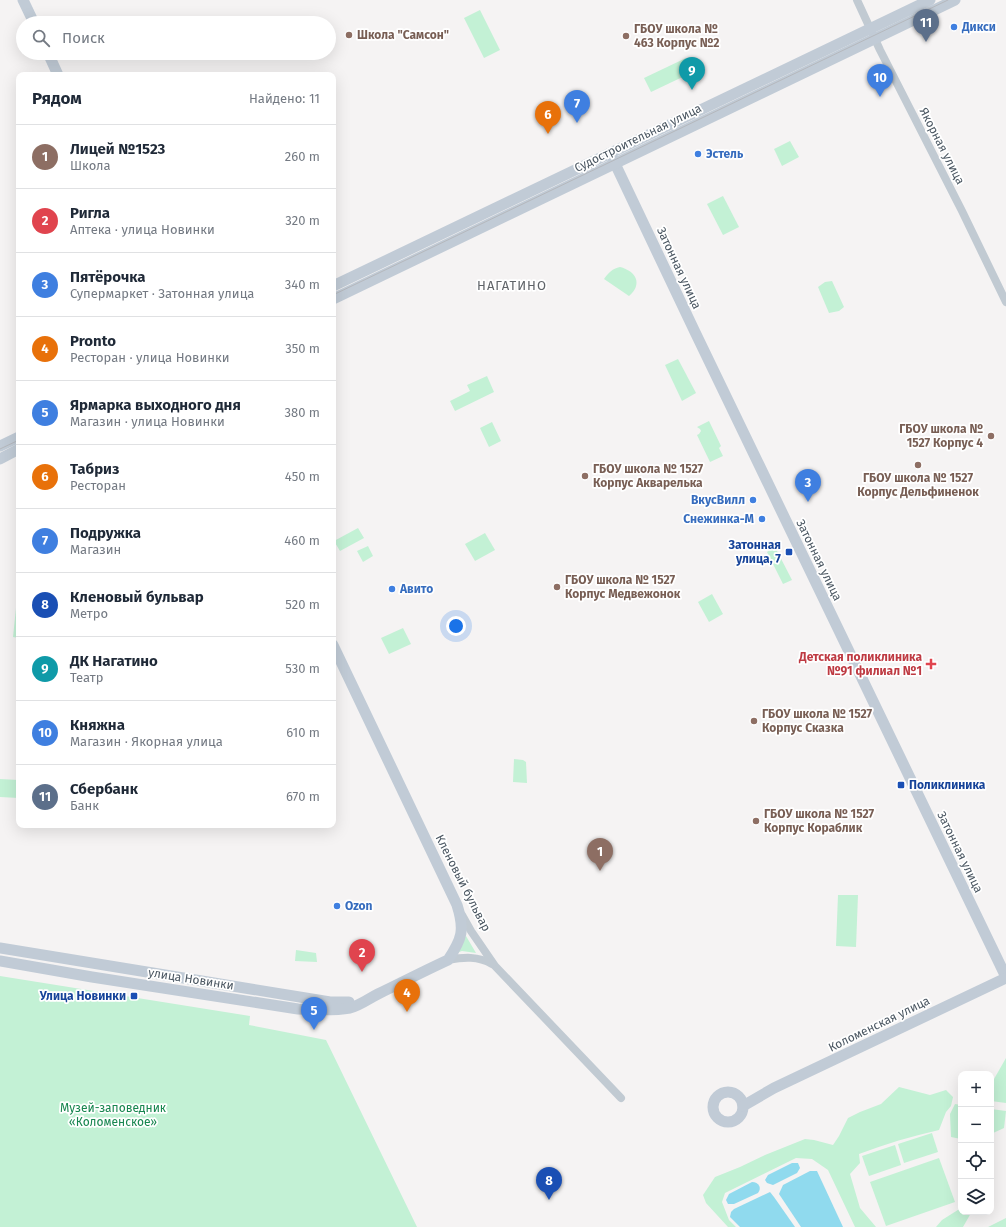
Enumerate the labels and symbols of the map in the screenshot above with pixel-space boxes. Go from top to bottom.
pin: 11 [913,9,939,42]
place label: Дикси [961,20,996,34]
place label: ГБОУ школа № 463 Корпус №2 [634,22,719,50]
marker: Дикси [949,22,959,32]
place label: Школа "Самсон" [357,28,449,42]
marker: Школа "Самсон" [344,30,354,40]
marker: ГБОУ школа № 463 Корпус №2 [621,31,631,41]
pin: 9 [679,57,705,90]
pin: 10 [867,64,893,97]
pin: 7 [564,90,590,123]
pin: 6 [535,101,561,134]
street label: Судостроительная улица [572,101,704,175]
street label: Якорная улица [917,105,967,187]
place label: Эстель [706,147,744,161]
marker: Эстель [693,149,703,159]
street label: Затонная улица [654,225,704,311]
district label: НАГАТИНО [477,278,547,293]
place label: ГБОУ школа № 1527 Корпус 4 [899,422,983,450]
marker: ГБОУ школа № 1527 Корпус 4 [986,431,996,441]
marker: ГБОУ школа № 1527 Корпус Дельфиненок [913,460,923,470]
place label: ГБОУ школа № 1527 Корпус Акварелька [593,462,704,490]
pin: 3 [795,469,821,502]
marker: ГБОУ школа № 1527 Корпус Акварелька [580,471,590,481]
place label: ГБОУ школа № 1527 Корпус Дельфиненок [857,471,979,499]
place label: ВкусВилл [691,493,745,507]
marker: ВкусВилл [748,495,758,505]
place label: Снежинка-М [683,512,755,526]
marker: Снежинка-М [757,514,767,524]
street label: Затонная улица [793,517,845,603]
place label: Затонная улица, 7 [727,538,781,566]
marker: Затонная улица, 7 [784,547,794,557]
place label: ГБОУ школа № 1527 Корпус Медвежонок [565,573,681,601]
place label: Авито [399,582,433,596]
marker: ГБОУ школа № 1527 Корпус Медвежонок [552,582,562,592]
marker: Авито [387,584,397,594]
your location [446,616,466,636]
place label: Детская поликлиника №91 филиал №1 [798,650,922,678]
marker: Детская поликлиника №91 филиал №1 [925,658,937,670]
place label: ГБОУ школа № 1527 Корпус Сказка [762,707,873,735]
marker: ГБОУ школа № 1527 Корпус Сказка [749,716,759,726]
place label: Поликлиника [909,778,986,792]
marker: Поликлиника [896,780,906,790]
place label: ГБОУ школа № 1527 Корпус Кораблик [764,807,875,835]
street label: Затонная улица [934,809,986,895]
marker: ГБОУ школа № 1527 Корпус Кораблик [751,816,761,826]
street label: Кленовый бульвар [433,832,493,934]
pin: 1 [587,838,613,871]
place label: Ozon [345,899,373,913]
marker: Ozon [332,901,342,911]
pin: 2 [349,939,375,972]
street label: улица Новинки [147,965,235,993]
pin: 4 [394,979,420,1012]
place label: Улица Новинки [39,989,126,1003]
marker: Улица Новинки [129,991,139,1001]
street label: Коломенская улица [826,993,932,1055]
pin: 5 [301,997,327,1030]
park label: Музей-заповедник «Коломенское» [60,1101,167,1129]
pin: 8 [536,1167,562,1200]

